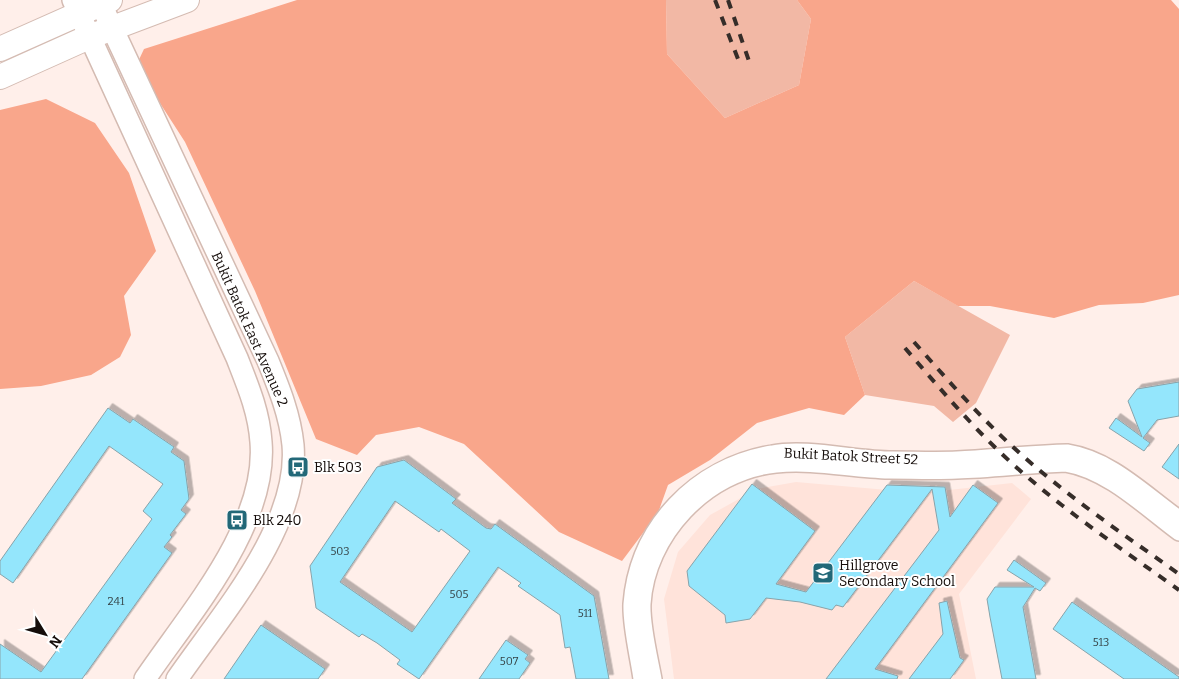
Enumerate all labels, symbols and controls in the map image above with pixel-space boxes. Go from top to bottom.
street label: Bukit Batok East Avenue 2 [208,249,291,409]
street label: Bukit Batok Street 52 [783,444,919,469]
bus stop icon: Blk 503 [286,455,310,479]
place label: Blk 503 [314,459,362,476]
bus stop icon: Blk 240 [225,508,249,532]
place label: Blk 240 [253,512,301,529]
house number: 503 [330,545,350,558]
place label: Hillgrove Secondary School [839,557,955,590]
school or university icon: Hillgrove Secondary School [811,561,835,585]
house number: 505 [450,588,469,601]
house number: 241 [108,595,125,608]
house number: 511 [578,607,593,620]
north arrow [20,609,70,659]
text: N [45,632,65,651]
house number: 513 [1093,636,1109,649]
house number: 507 [500,655,519,668]

